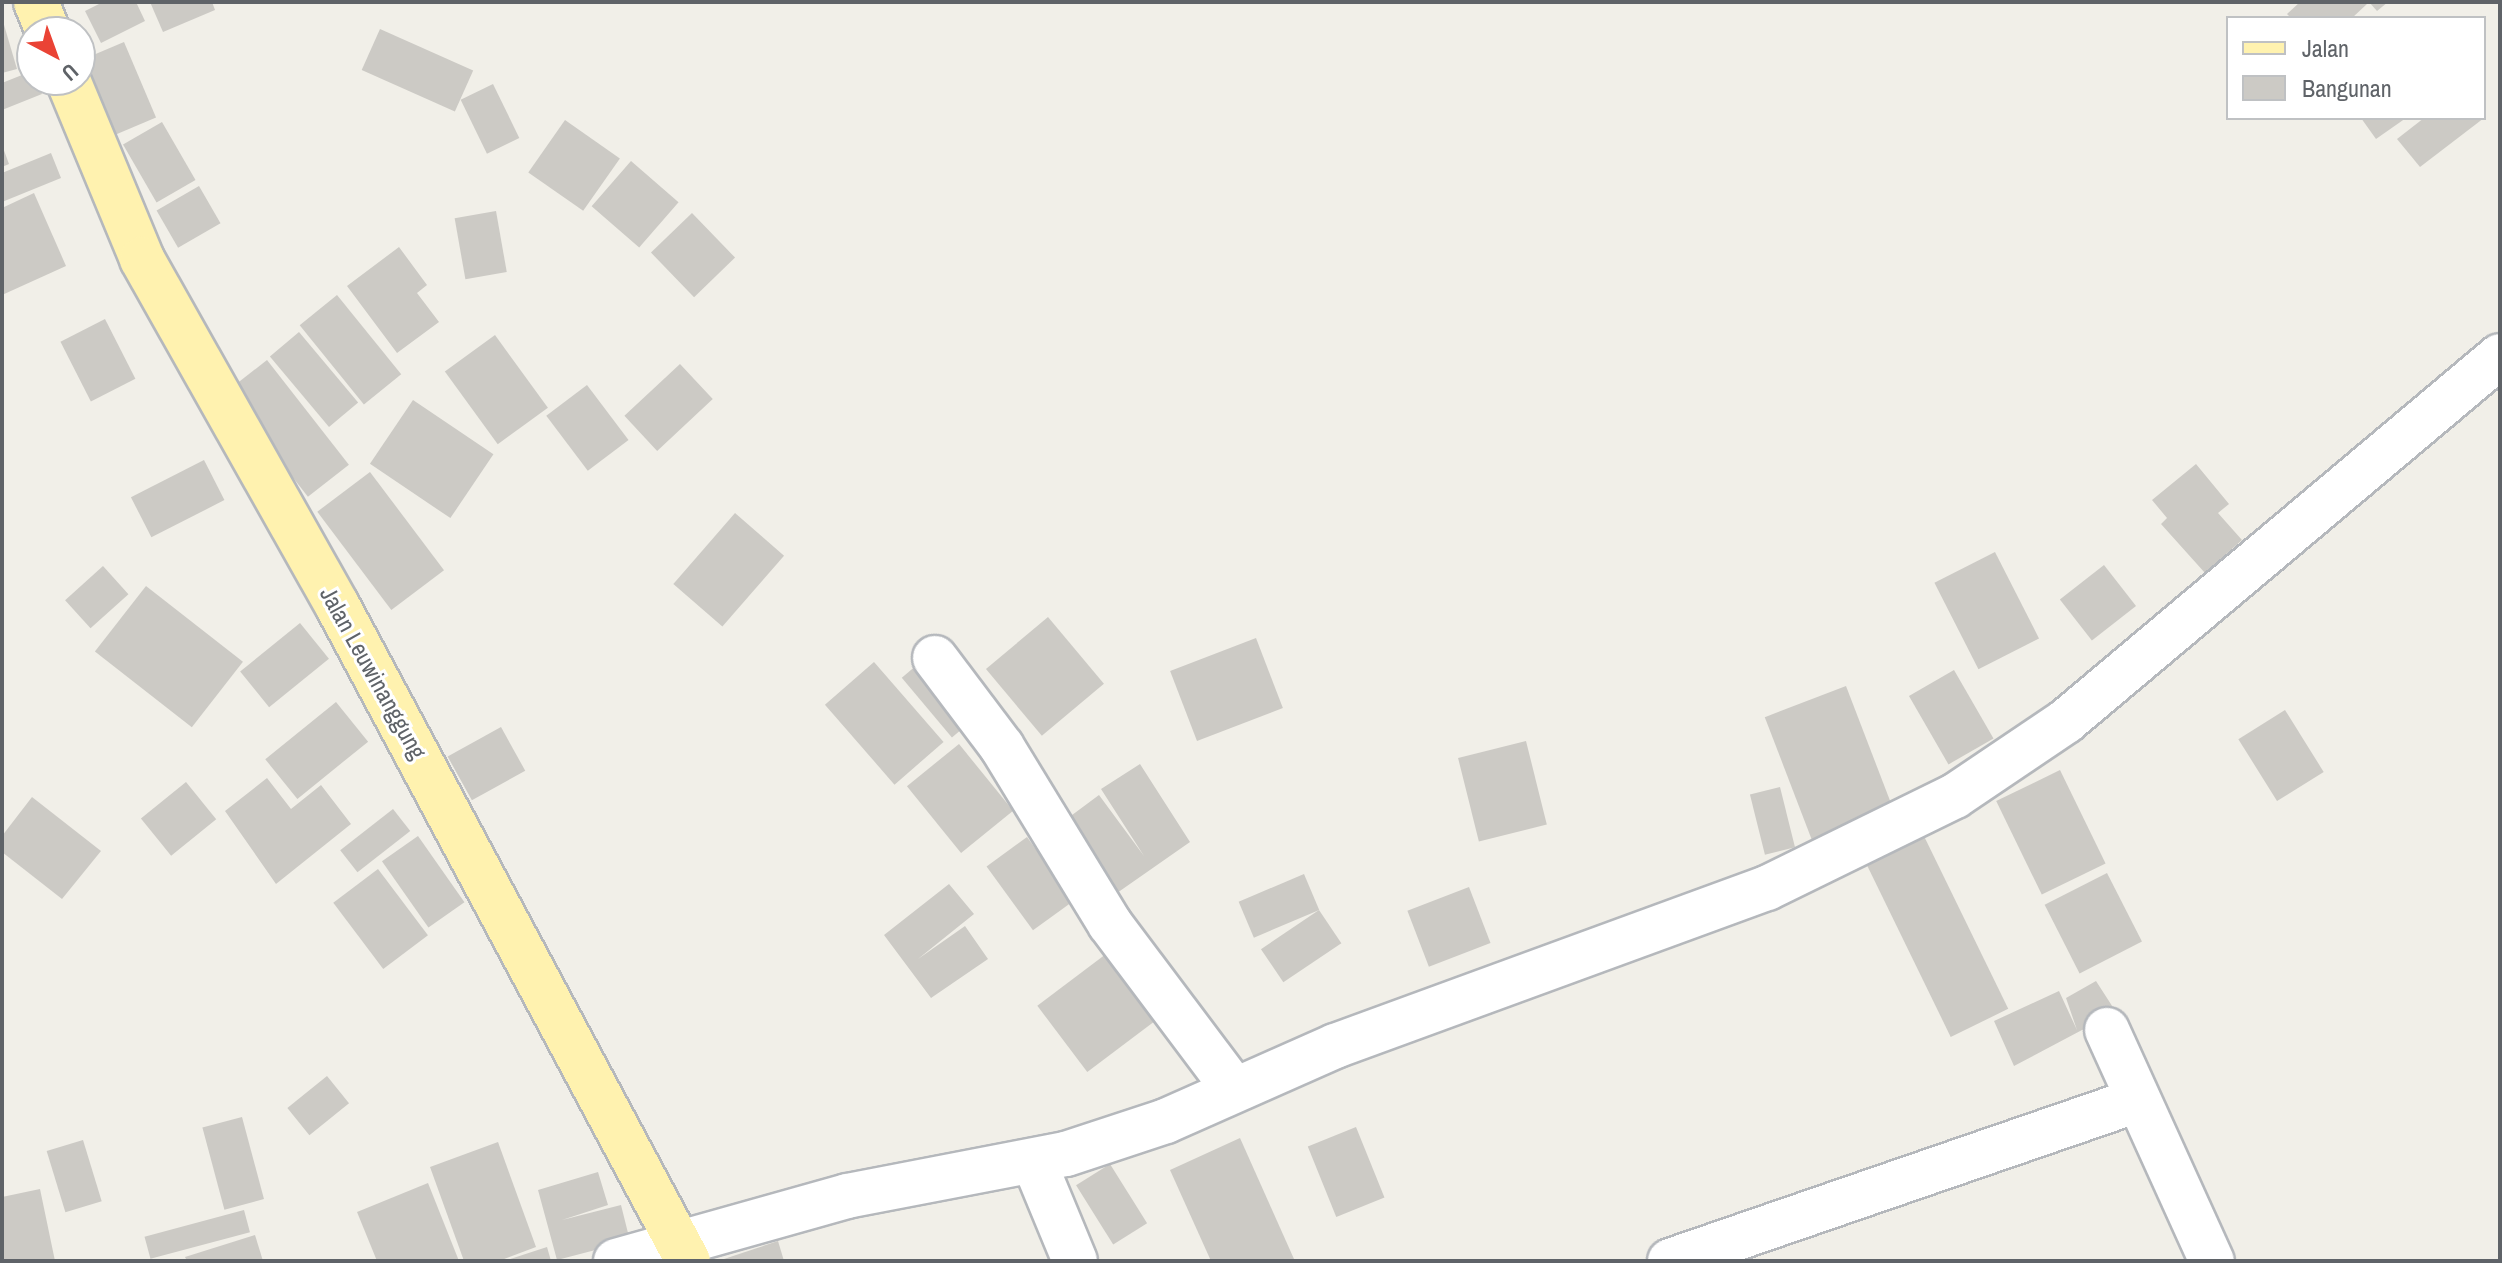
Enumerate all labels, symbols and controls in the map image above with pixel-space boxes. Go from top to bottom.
north arrow [16,16,96,96]
legend [2226,16,2486,120]
text: Jalan [2302,32,2349,64]
text: U [56,57,85,88]
text: Bangunan [2302,72,2392,104]
street label: Jalan Leuwinanggung [314,582,432,764]

